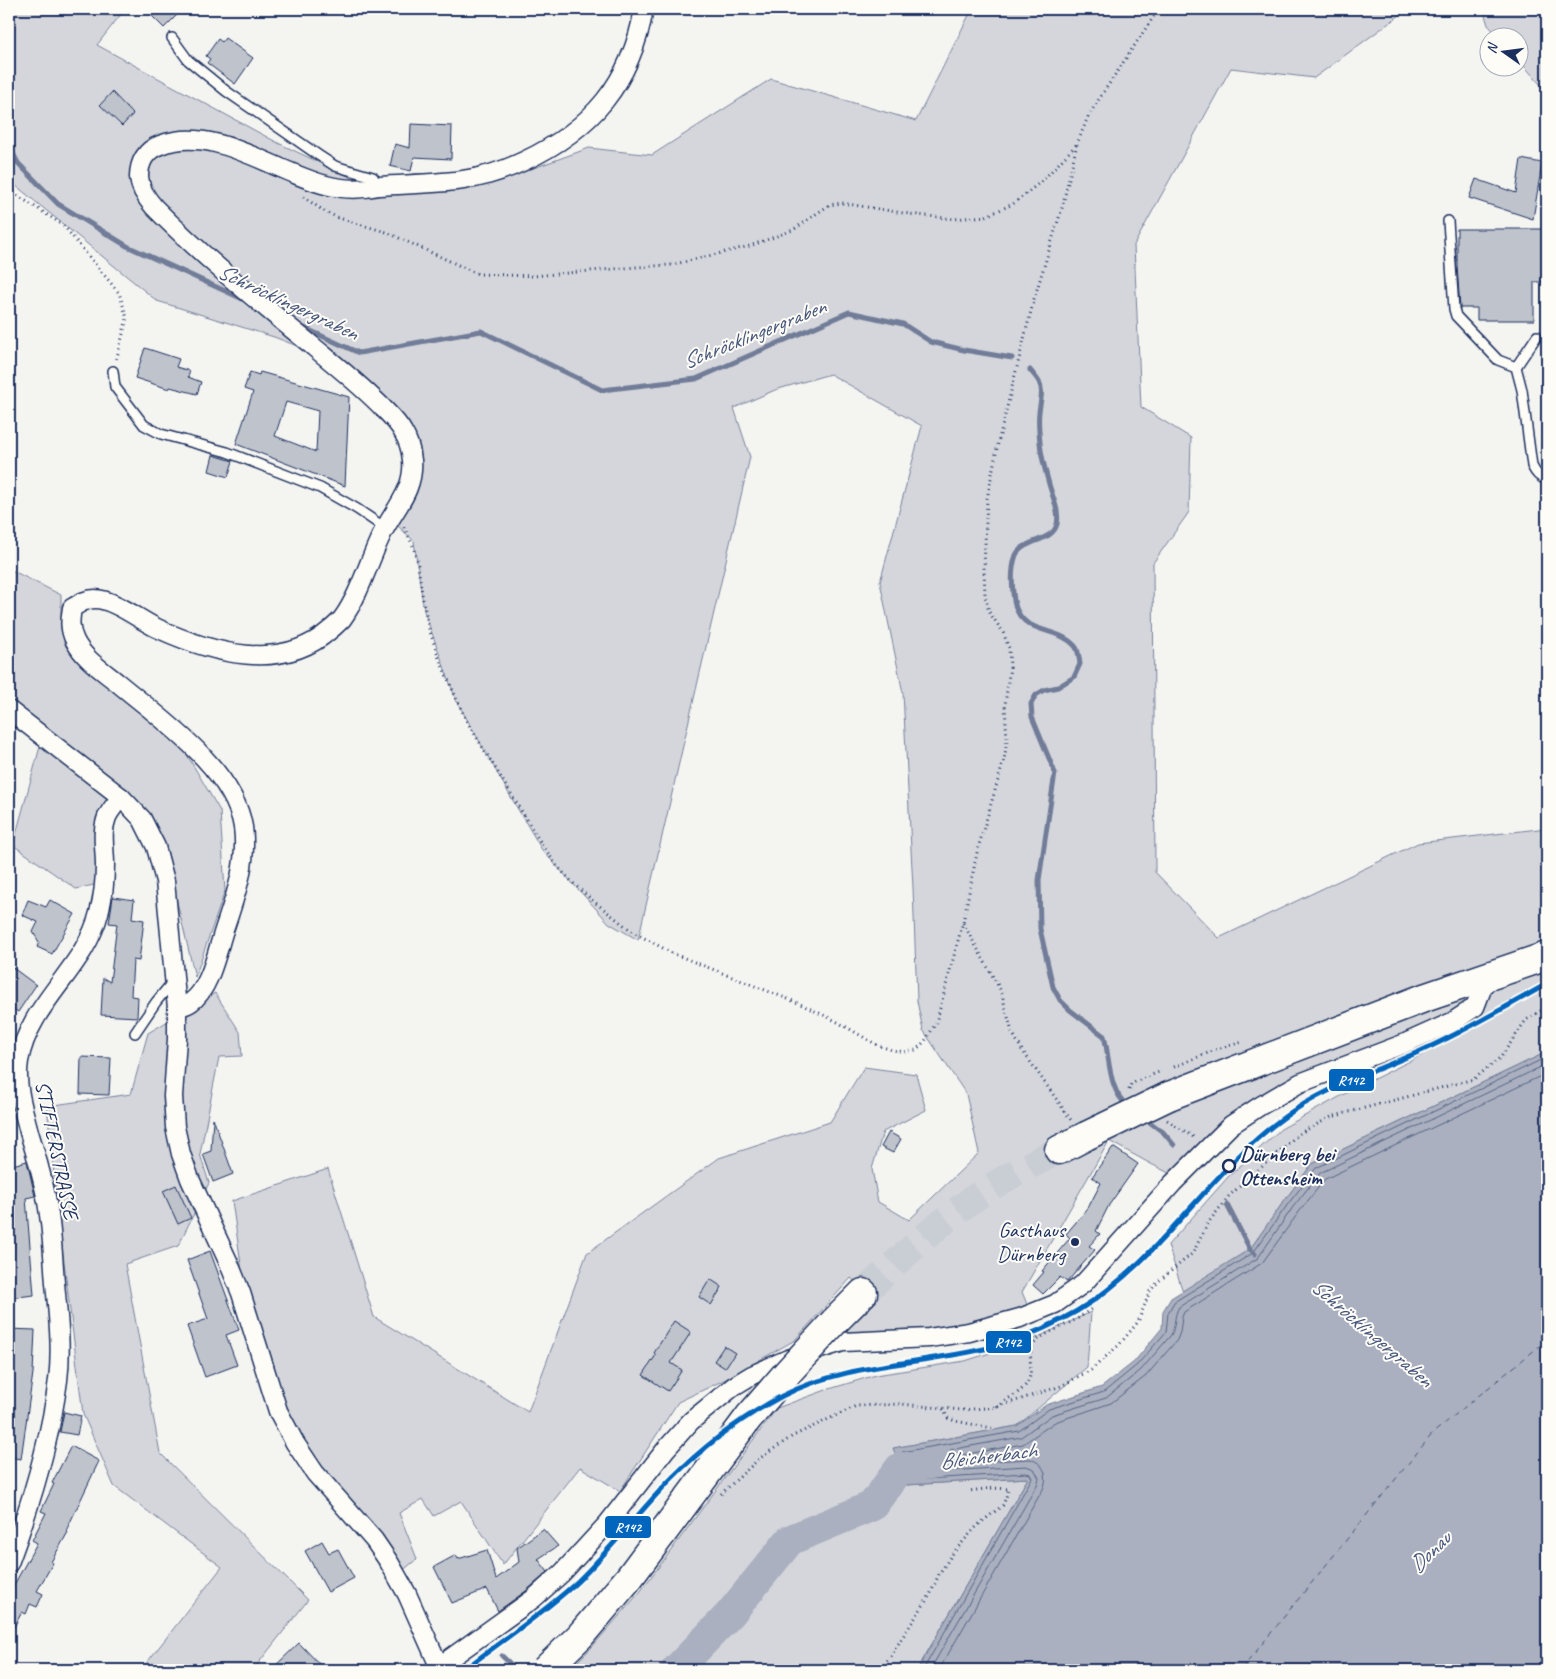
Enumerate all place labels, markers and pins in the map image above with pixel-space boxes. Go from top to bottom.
place label: Dürnberg bei Ottensheim [1240,1141,1337,1191]
marker: Dürnberg bei Ottensheim [1222,1159,1236,1173]
place label: Gasthaus Dürnberg [997,1217,1067,1267]
marker: Gasthaus Dürnberg [1069,1236,1081,1248]

